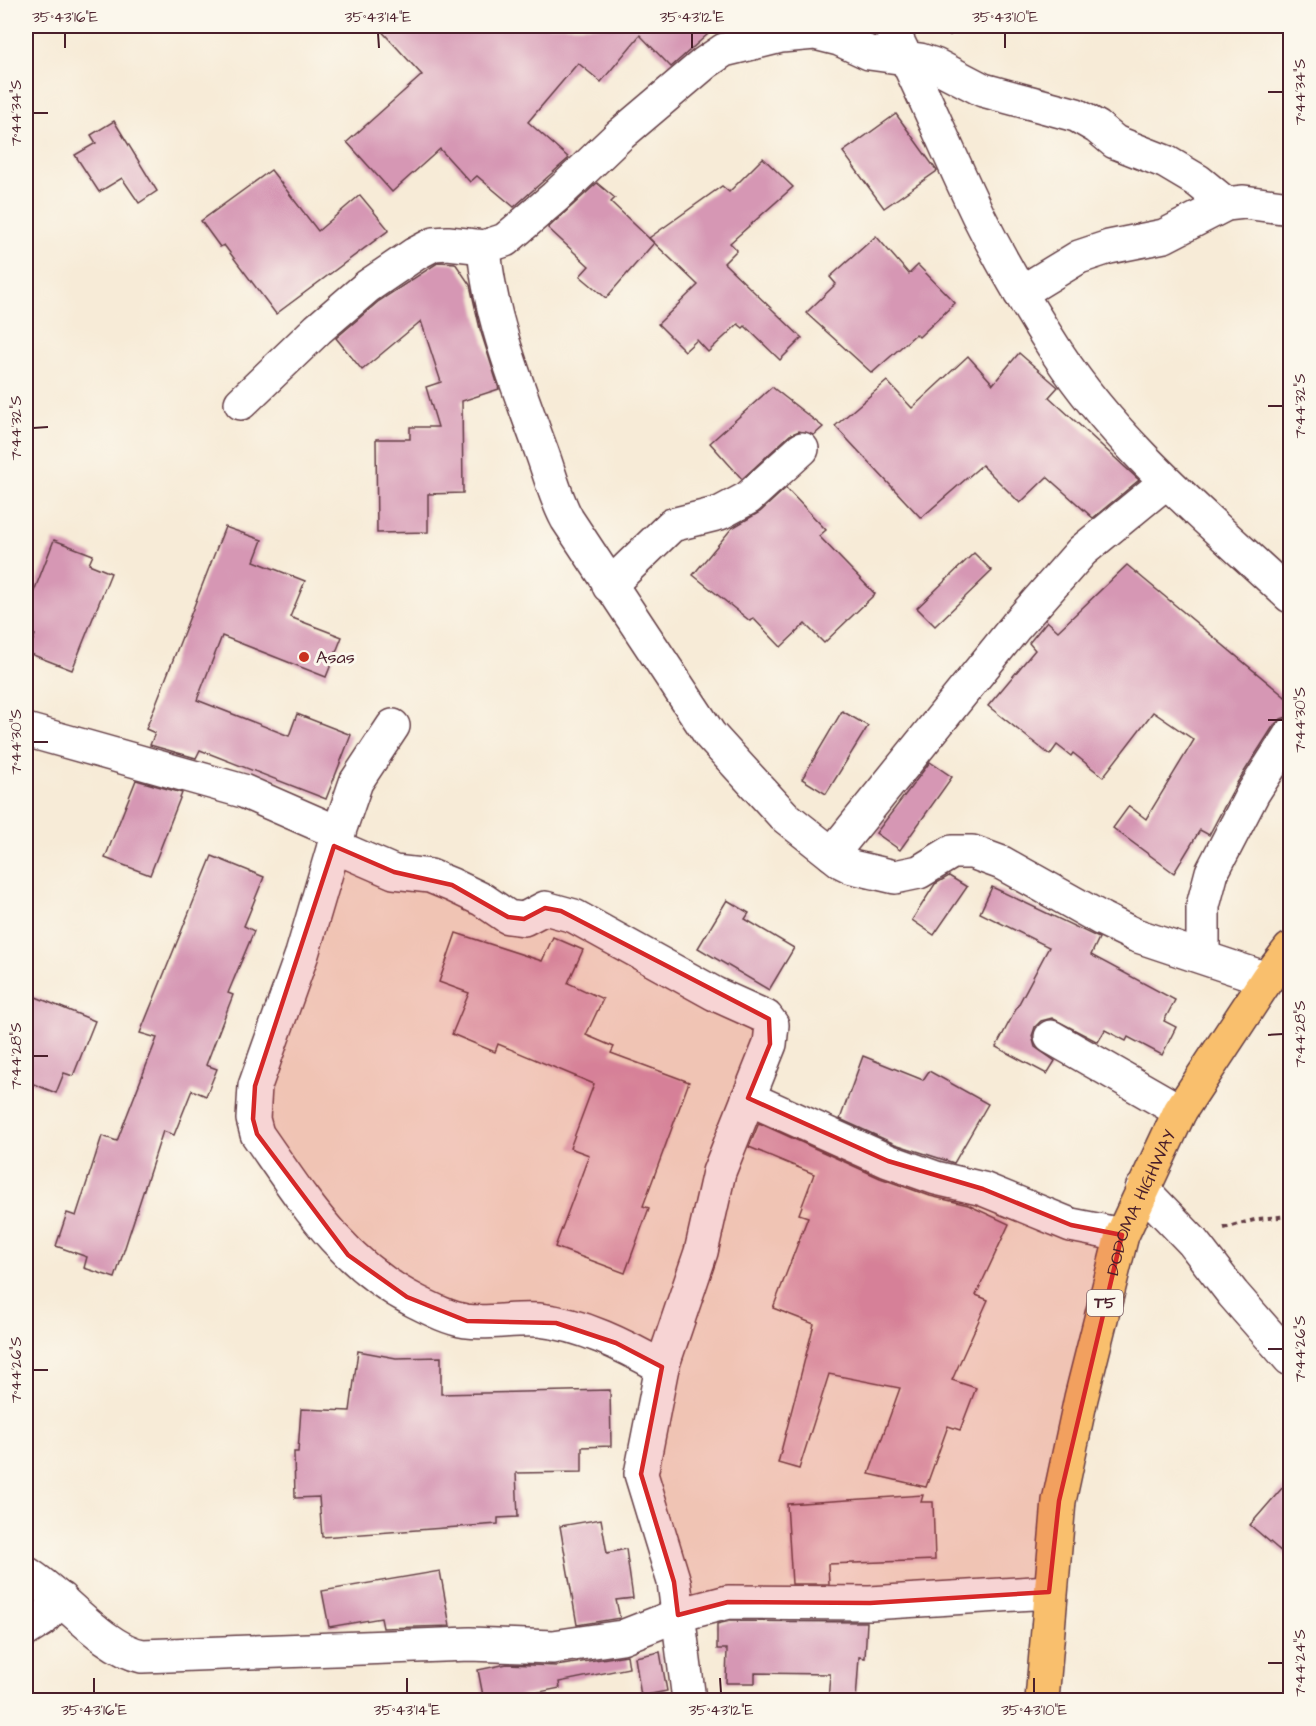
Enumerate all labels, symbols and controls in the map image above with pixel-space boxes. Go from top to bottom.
text: 35°43'16"E [32,7,98,28]
text: 35°43'14"E [345,7,411,28]
text: 35°43'12"E [660,7,724,28]
text: 35°43'10"E [972,7,1038,28]
text: 7°44'34"S [1290,58,1311,125]
text: 7°44'34"S [6,79,27,146]
text: 7°44'32"S [1290,373,1311,438]
text: 7°44'32"S [6,395,27,460]
place label: Asas [316,645,355,670]
marker: Asas [297,650,311,664]
text: 7°44'30"S [1290,687,1311,753]
text: 7°44'30"S [6,709,27,775]
text: 7°44'28"S [1290,1000,1311,1067]
text: 7°44'28"S [6,1022,27,1089]
street label: DODOMA HIGHWAY [1100,1125,1182,1278]
road number: T5 [1087,1290,1123,1316]
text: 7°44'26"S [1290,1315,1311,1382]
text: 7°44'26"S [6,1336,27,1403]
text: 7°44'24"S [1290,1629,1311,1697]
text: 35°43'16"E [61,1700,127,1721]
text: 35°43'14"E [374,1700,440,1721]
text: 35°43'12"E [689,1700,753,1721]
text: 35°43'10"E [1001,1700,1067,1721]

